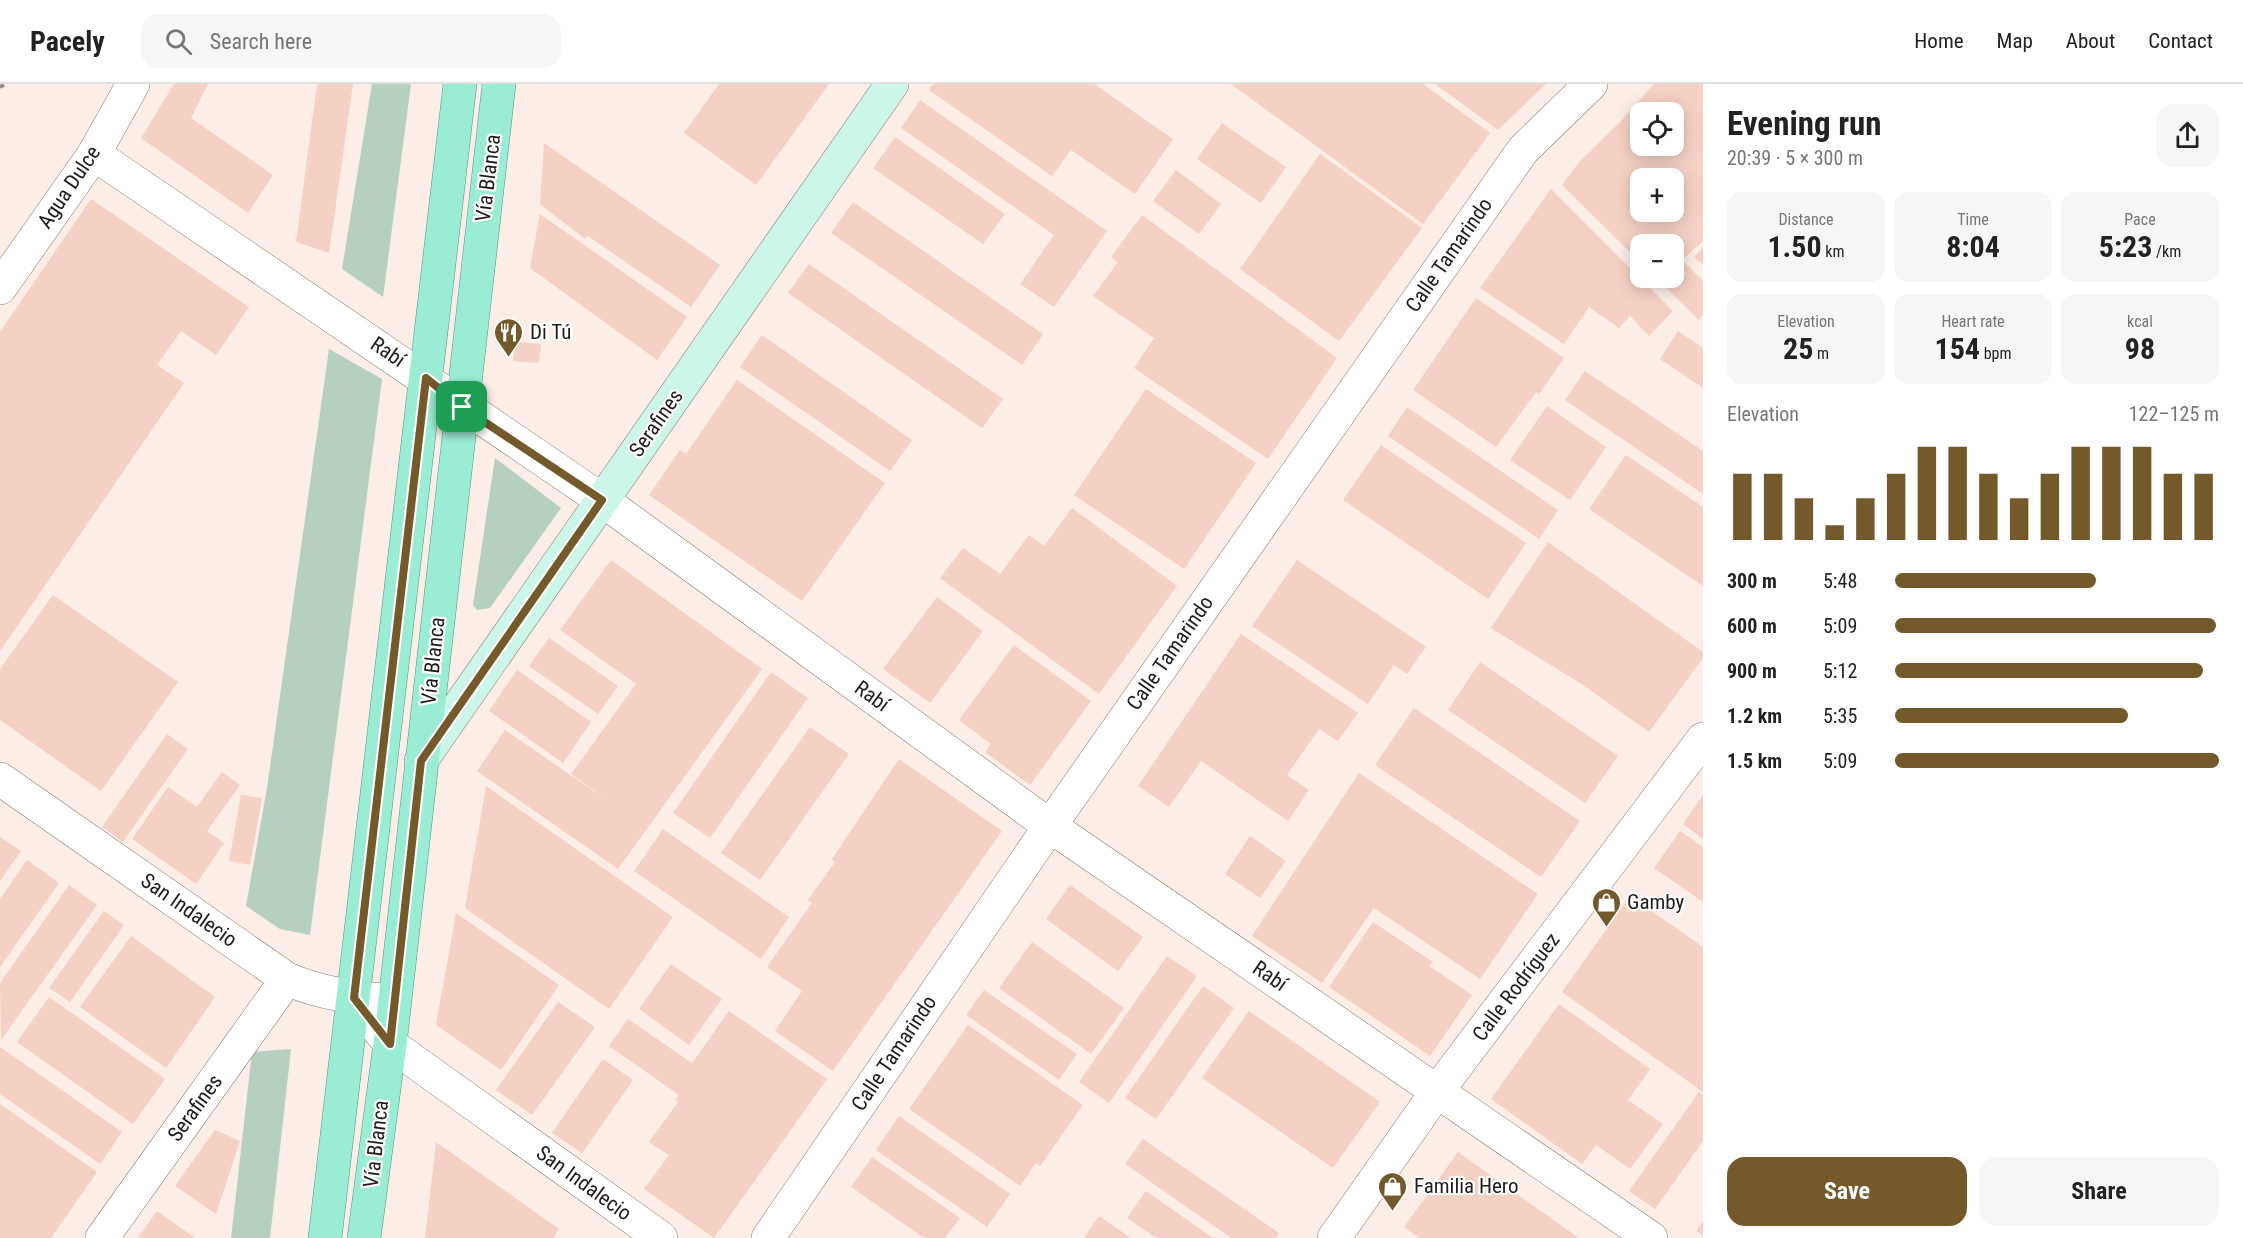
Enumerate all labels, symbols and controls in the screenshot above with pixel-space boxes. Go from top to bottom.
search box [141,14,561,68]
text: Pacely [30,25,105,58]
icon: search [162,25,195,58]
text: Search here [210,29,312,54]
text: Home [1914,29,1964,53]
text: Map [1997,29,2033,53]
text: About [2066,29,2115,53]
text: Contact [2148,29,2213,53]
map controls [1630,102,1684,288]
button: locate [1630,102,1684,156]
text: Evening run [1727,104,1882,143]
button: share [2156,104,2219,167]
street label: Vía Blanca [471,133,505,223]
street label: Agua Dulce [33,141,105,233]
text: 20:39 · 5 × 300 m [1727,146,1863,170]
button: + [1630,168,1684,222]
street label: Calle Tamarindo [1401,193,1497,317]
text: Distance [1778,210,1834,229]
text: Time [1957,210,1989,229]
text: Pace [2124,210,2156,229]
text: 1.50 [1767,229,1822,264]
text: 8:04 [1946,229,2000,264]
text: 5:23 [2099,229,2152,264]
button: − [1630,234,1684,288]
text: km [1822,242,1845,261]
text: /km [2152,242,2181,261]
text: Elevation [1777,312,1835,331]
text: Heart rate [1941,312,2005,331]
text: kcal [2127,312,2153,331]
restaurant icon: Di Tú [493,316,525,358]
place label: Di Tú [530,320,571,344]
text: 25 [1783,331,1813,366]
text: 154 [1935,331,1980,366]
text: 98 [2125,331,2155,366]
street label: Rabí [366,332,411,373]
text: m [1813,344,1829,363]
text: bpm [1980,344,2011,363]
pin [436,381,487,432]
street label: Serafines [624,385,688,461]
icon: arrive [445,390,478,423]
text: Elevation [1727,402,1799,426]
text: 122–125 m [2129,402,2219,426]
text: 300 m [1727,569,1777,593]
text: 5:48 [1823,569,1857,593]
street label: Calle Tamarindo [1122,591,1218,715]
text: 600 m [1727,614,1777,638]
text: 5:09 [1823,614,1857,638]
street label: Vía Blanca [416,616,450,706]
text: 900 m [1727,659,1777,683]
text: 5:12 [1823,659,1857,683]
street label: Rabí [850,676,895,717]
text: 1.2 km [1727,704,1782,728]
text: 5:35 [1823,704,1857,728]
text: 1.5 km [1727,749,1782,773]
text: 5:09 [1823,749,1857,773]
street label: San Indalecio [136,868,242,952]
shop icon: Gamby [1590,886,1622,928]
place label: Gamby [1627,890,1685,914]
street label: Calle Rodríguez [1468,928,1564,1046]
street label: Rabí [1248,956,1293,997]
street label: Calle Tamarindo [847,991,941,1115]
street label: Serafines [163,1070,227,1146]
street label: Vía Blanca [359,1099,393,1189]
street label: San Indalecio [532,1141,636,1225]
button: Save [1727,1157,1967,1226]
button: Share [1979,1157,2219,1226]
shop icon: Familia Hero [1377,1170,1409,1212]
place label: Familia Hero [1414,1174,1519,1198]

